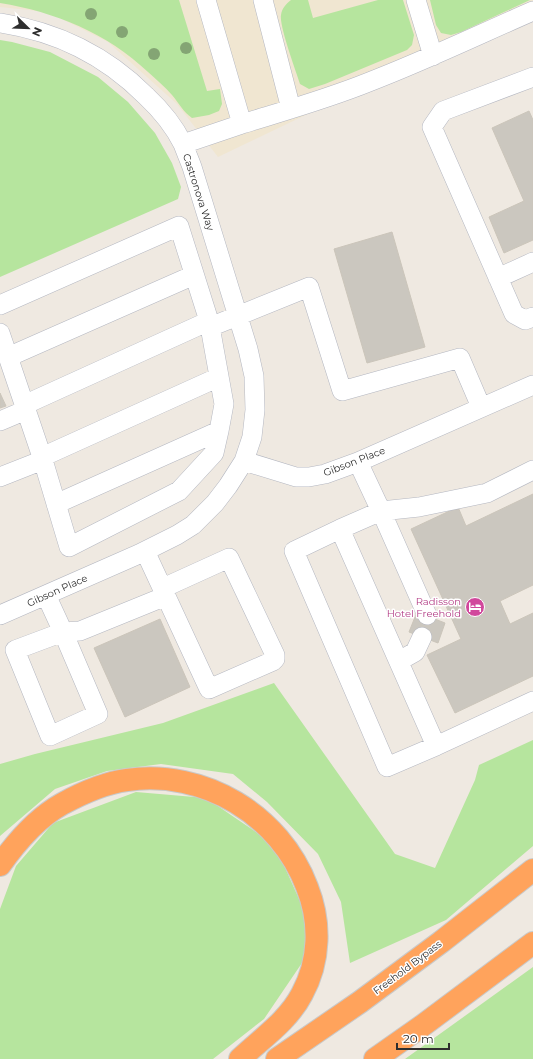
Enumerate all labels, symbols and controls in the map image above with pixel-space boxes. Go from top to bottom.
north arrow [8,8,48,48]
text: N [29,25,45,39]
street label: Castronova Way [180,152,217,233]
street label: Gibson Place [321,444,387,479]
street label: Gibson Place [25,571,90,610]
place label: Radisson Hotel Freehold [387,595,461,620]
hotel icon: Radisson Hotel Freehold [464,596,486,618]
street label: Freehold Bypass [370,937,444,997]
scale bar [397,1025,449,1051]
text: 20 m [403,1031,434,1046]

